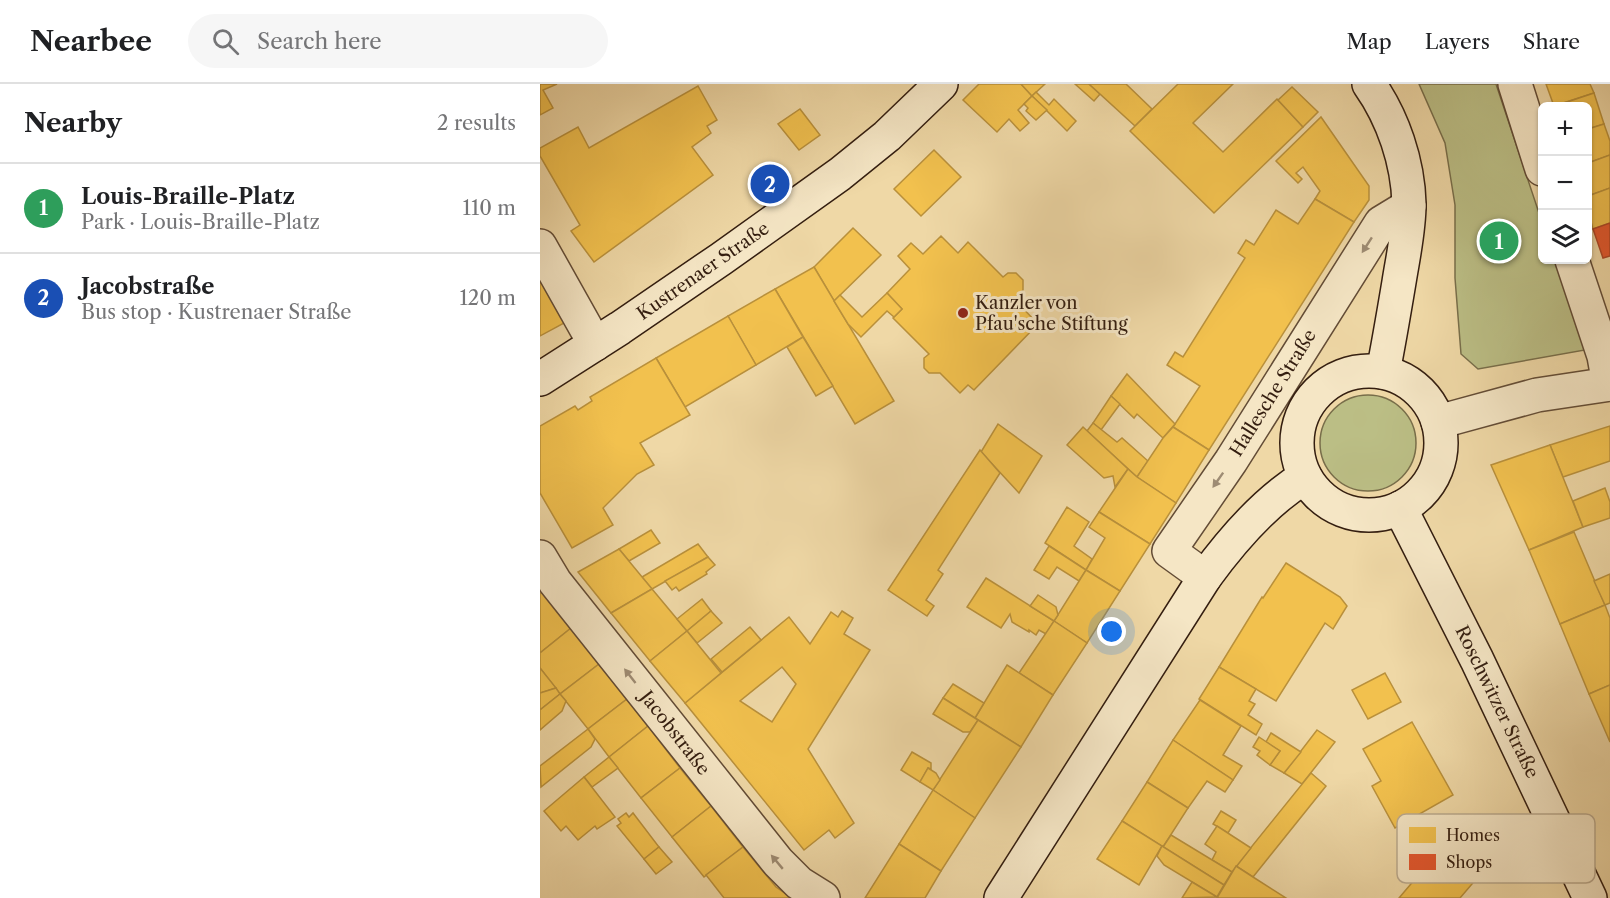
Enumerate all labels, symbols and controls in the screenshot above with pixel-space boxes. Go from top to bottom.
search box [188,14,608,68]
text: Nearbee [30,24,152,58]
icon: search [209,25,242,58]
text: Search here [257,28,382,55]
text: Map [1347,29,1392,54]
text: Layers [1425,29,1490,54]
text: Share [1523,29,1580,54]
map controls [1538,102,1592,264]
button: + [1538,102,1592,156]
text: Nearby [24,107,122,139]
text: 2 results [437,111,516,135]
button: − [1538,156,1592,210]
pin: 2 [750,162,790,206]
text: Louis-Braille-Platz [81,183,295,210]
text: 1 [39,196,48,220]
text: 110 m [463,196,516,220]
text: Park · Louis-Braille-Platz [81,210,320,234]
button: layers [1538,210,1592,264]
street label: Kustrenaer Straße [633,217,773,325]
pin: 1 [1480,218,1518,264]
one-way arrow [1362,237,1373,253]
text: Jacobstraße [81,273,214,300]
text: 2 [38,286,49,310]
text: 120 m [459,286,516,310]
place label: Kanzler von Pfau'sche Stiftung [975,292,1128,335]
text: Bus stop · Kustrenaer Straße [81,300,351,324]
marker: Kanzler von Pfau'sche Stiftung [956,306,970,320]
street label: Hallesche Straße [1225,325,1321,461]
one-way arrow [1212,472,1224,488]
your location [1097,617,1126,646]
street label: Roschwitzer Straße [1451,622,1543,782]
one-way arrow [623,668,636,684]
street label: Jacobstraße [633,684,715,779]
legend [1397,814,1595,883]
text: Homes [1446,825,1500,845]
text: Shops [1446,852,1492,872]
one-way arrow [771,854,784,870]

